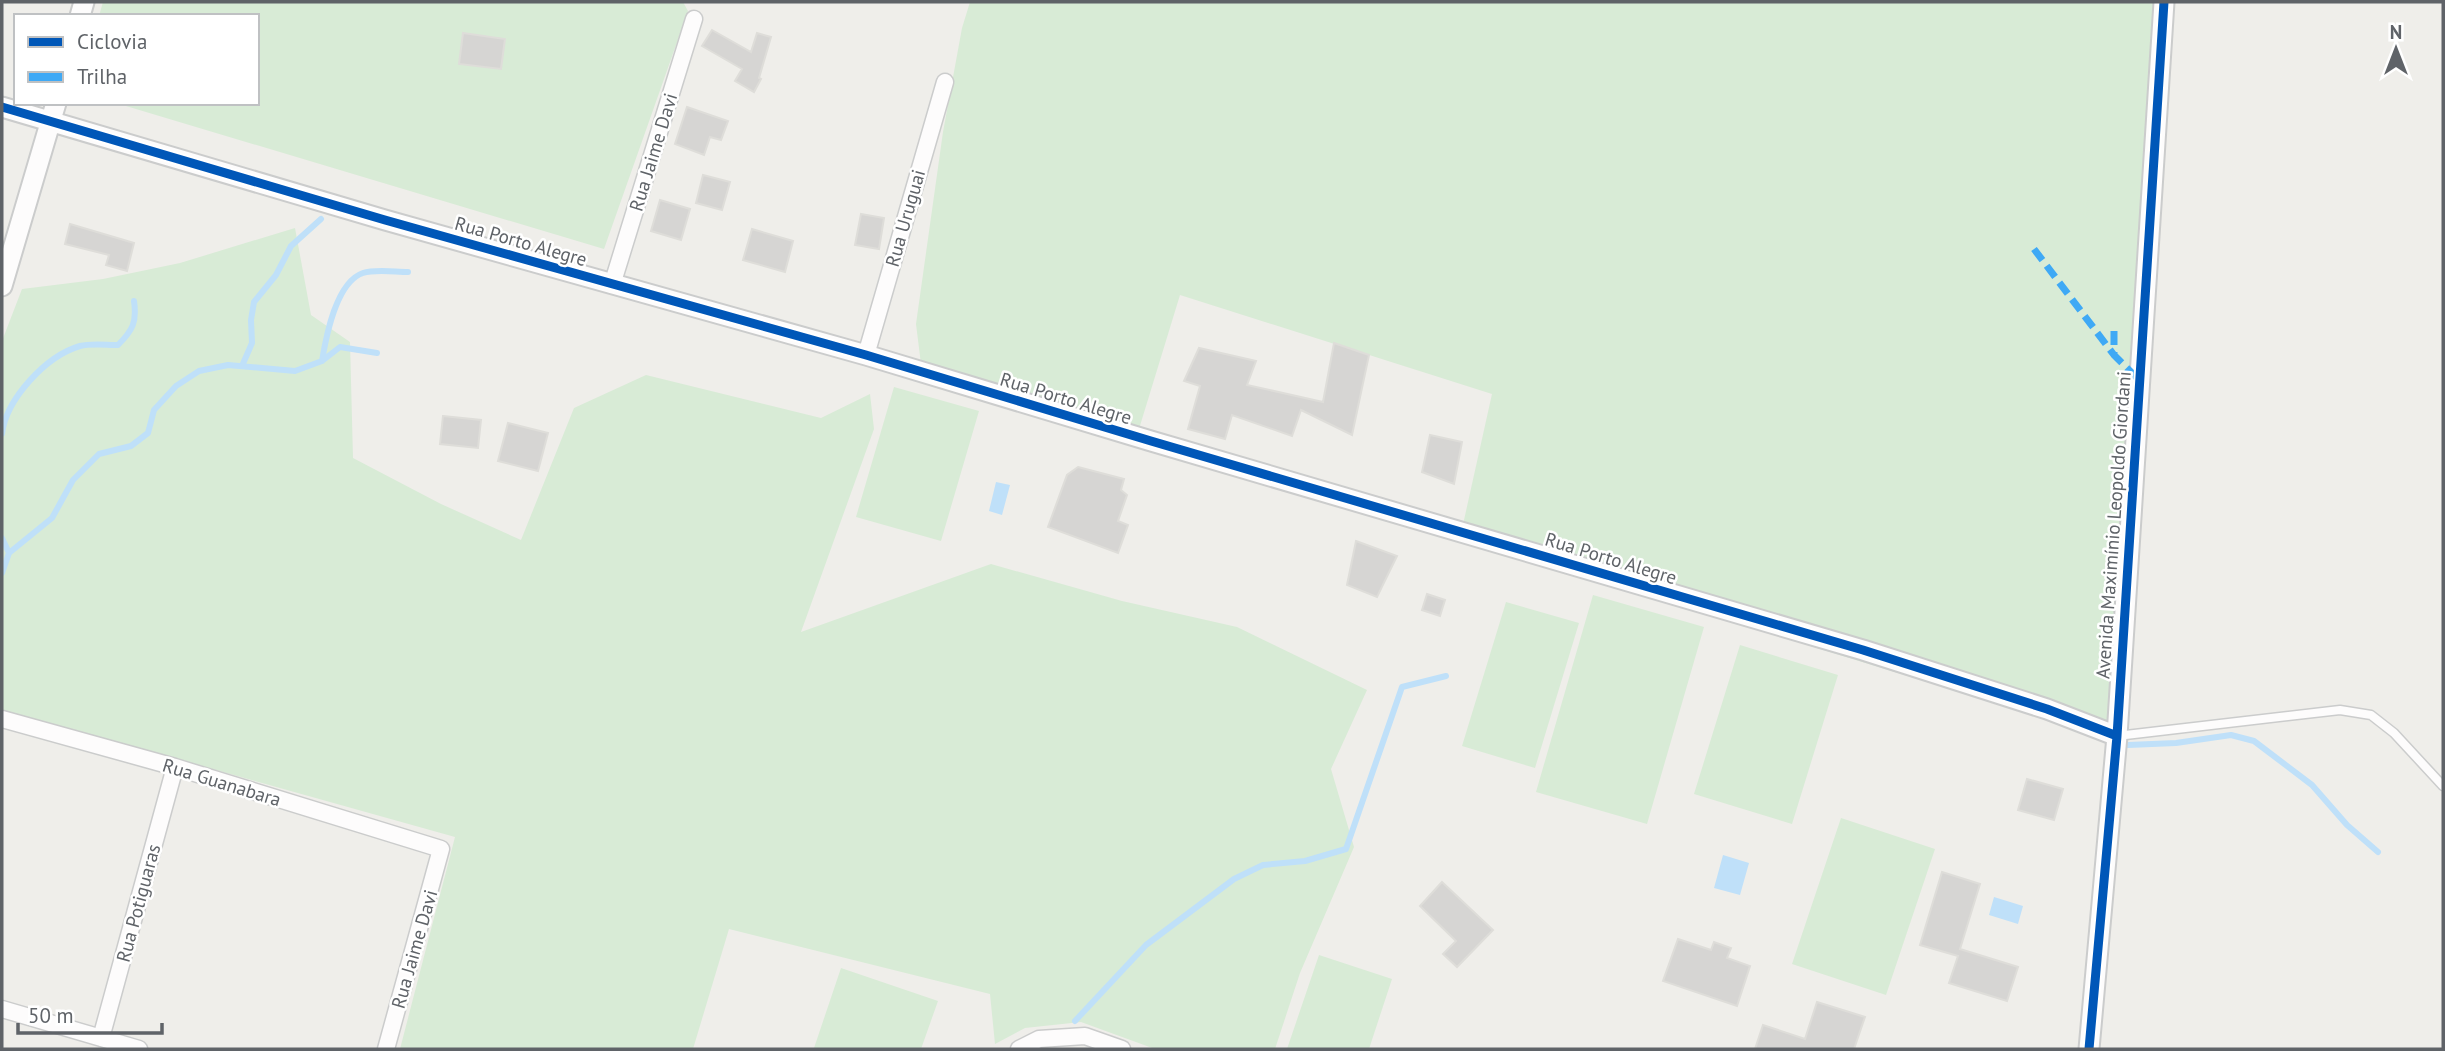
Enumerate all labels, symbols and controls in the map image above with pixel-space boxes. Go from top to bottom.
legend [14,14,259,105]
north arrow [2361,14,2431,84]
text: N [2390,20,2402,44]
text: Ciclovia [77,28,147,55]
text: Trilha [77,63,127,90]
street label: Rua Jaime Davi [624,90,682,214]
street label: Rua Uruguai [880,167,930,269]
street label: Rua Porto Alegre [452,211,590,271]
street label: Rua Porto Alegre [997,367,1135,429]
street label: Avenida Maximínio Leopoldo Giordani [2090,370,2136,680]
street label: Rua Porto Alegre [1542,527,1680,589]
street label: Rua Guanabara [160,753,284,811]
street label: Rua Potiguaras [111,841,165,965]
street label: Rua Jaime Davi [386,887,442,1011]
scale bar [18,992,161,1036]
text: 50 m [28,1002,74,1029]

